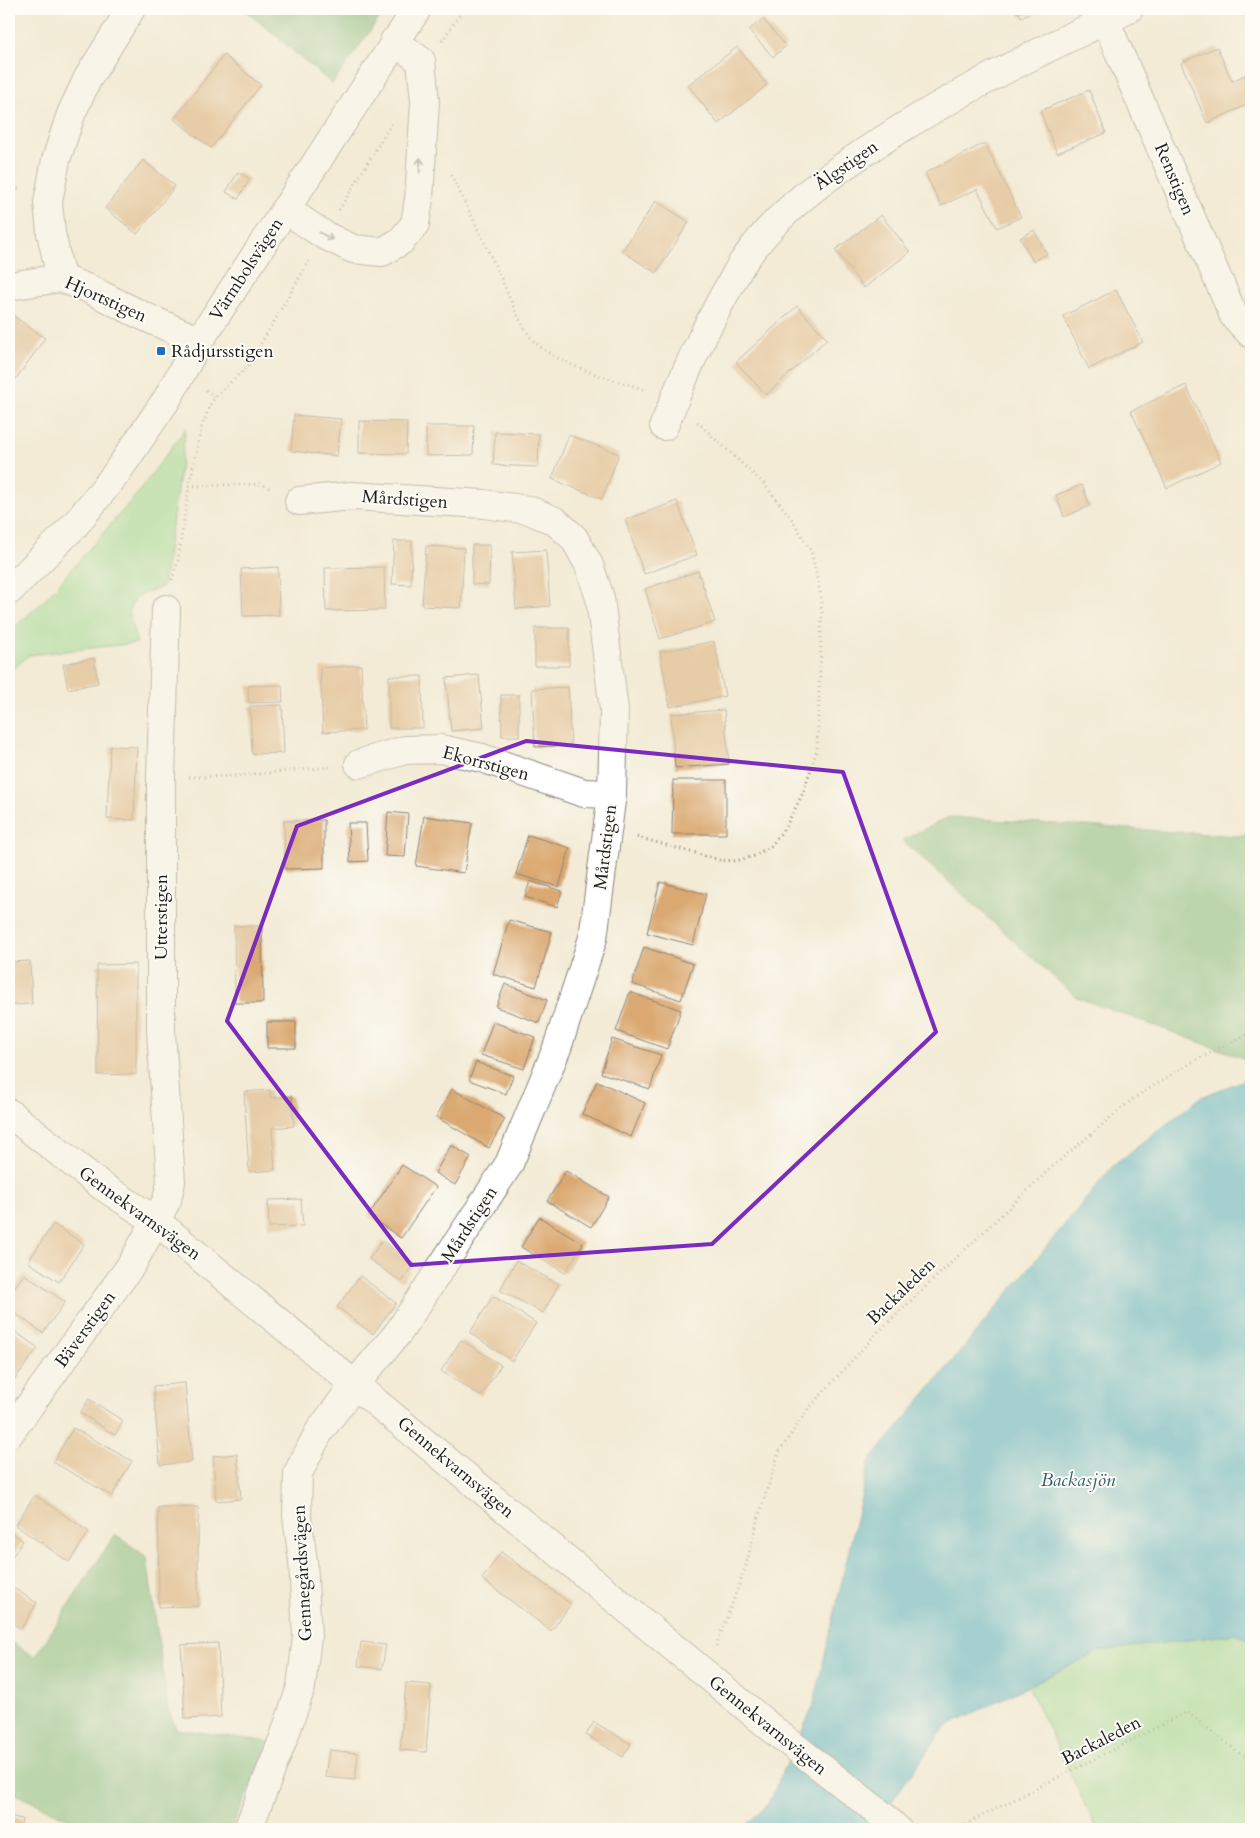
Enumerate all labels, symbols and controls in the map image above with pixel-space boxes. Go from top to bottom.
street label: Älgstigen [809,134,884,197]
street label: Renstigen [1148,139,1201,220]
one-way arrow [416,158,425,174]
street label: Värmbolsvägen [204,212,290,326]
one-way arrow [318,231,332,241]
street label: Hjortstigen [61,270,151,329]
place label: Rådjursstigen [171,339,274,364]
marker: Rådjursstigen [155,345,167,357]
street label: Mårdstigen [361,484,450,515]
street label: Ekorrstigen [440,740,533,787]
street label: Mårdstigen [588,802,623,891]
street label: Utterstigen [149,873,174,960]
street label: Gennekvarnsvägen [73,1160,207,1267]
street label: Mårdstigen [435,1181,504,1267]
street label: Backaleden [862,1252,942,1330]
street label: Bäverstigen [49,1285,122,1373]
street label: Gennekvarnsvägen [392,1411,520,1524]
water label: Backasjön [1041,1467,1116,1493]
street label: Gennegårdsvägen [286,1503,319,1642]
street label: Gennekvarnsvägen [703,1670,833,1781]
street label: Backaleden [1057,1709,1146,1771]

